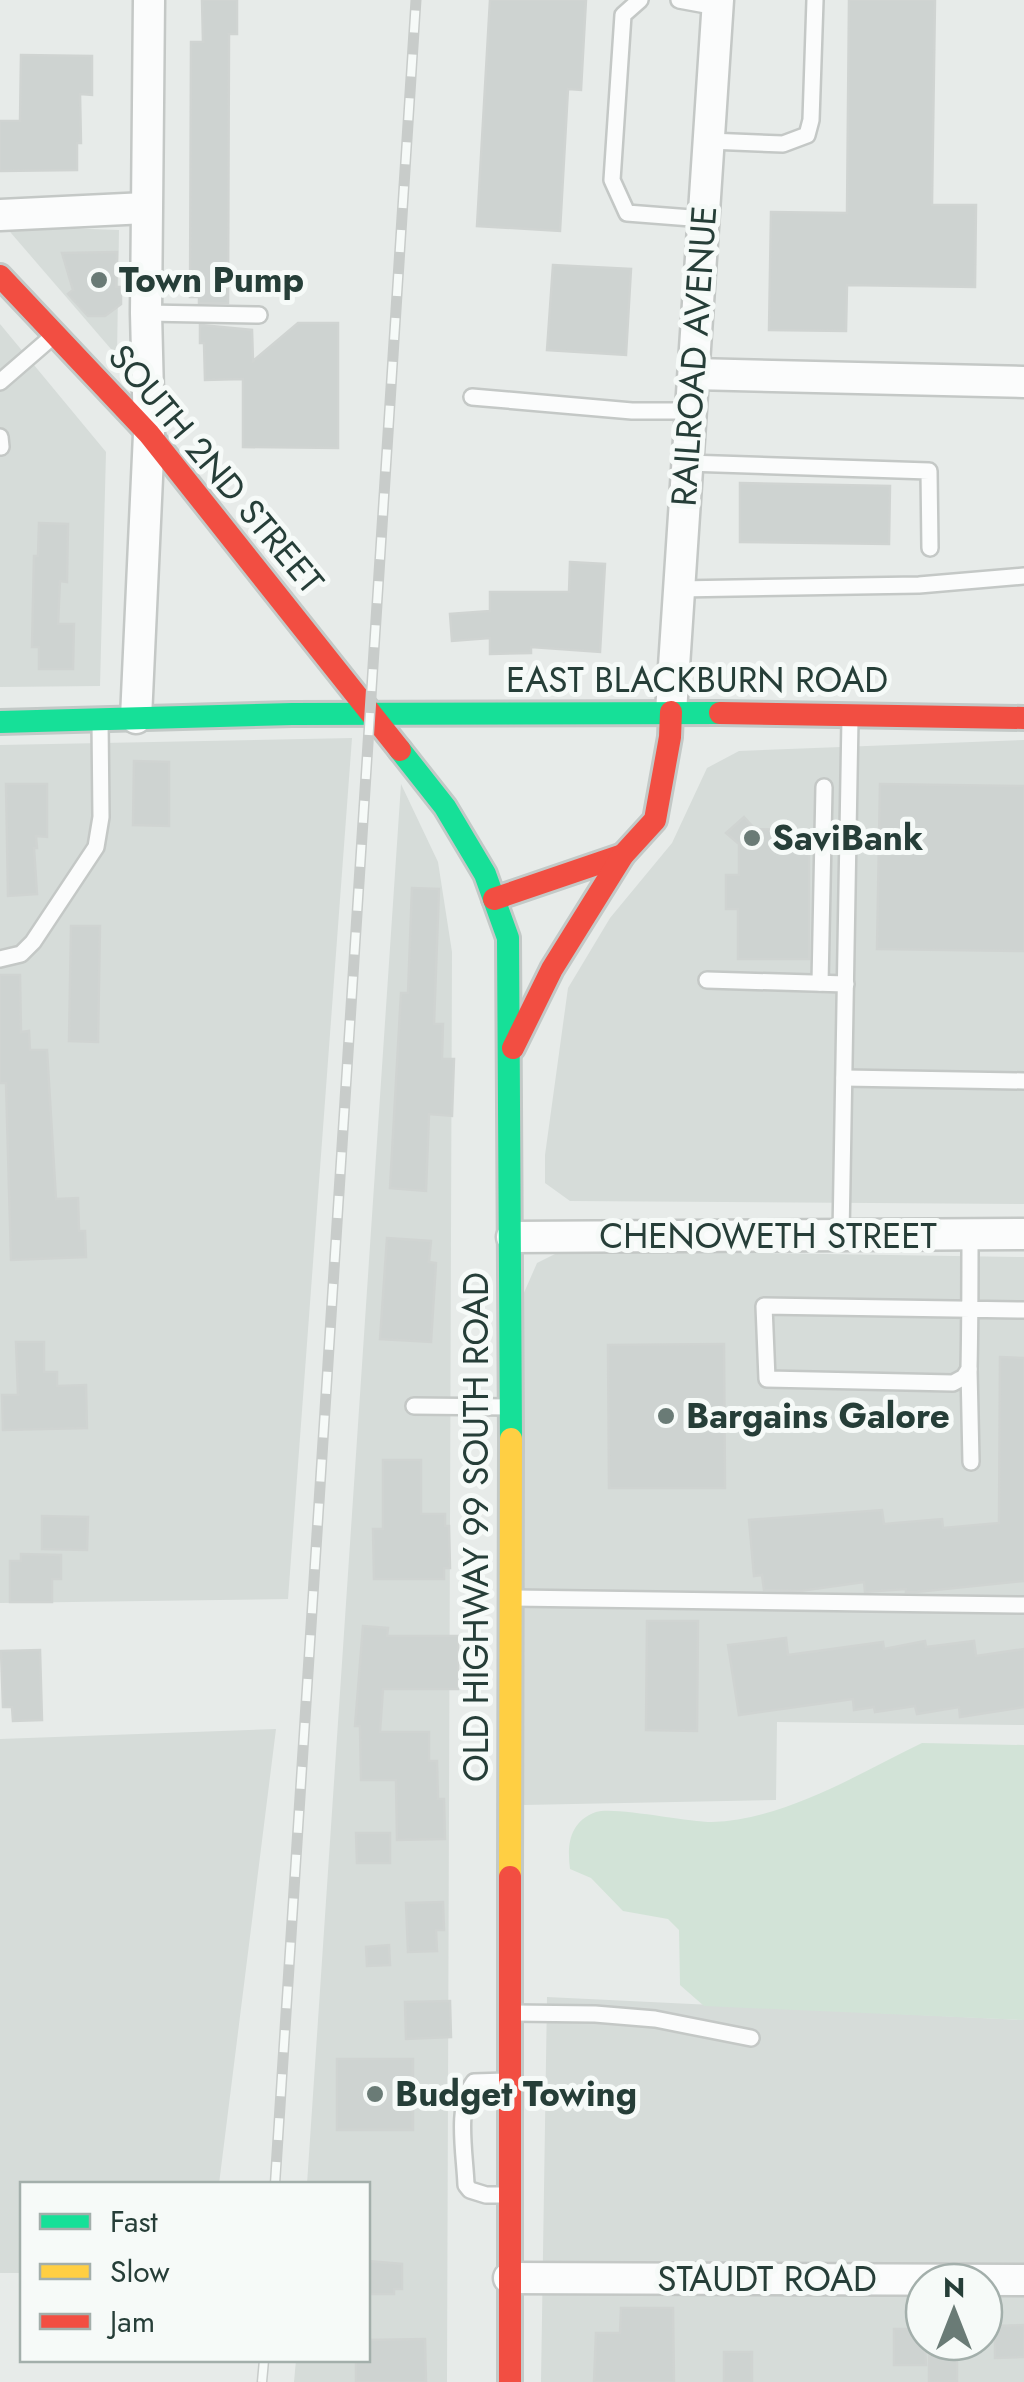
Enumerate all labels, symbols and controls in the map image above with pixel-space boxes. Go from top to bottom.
street label: RAILROAD AVENUE [659,204,729,508]
place label: Town Pump [119,255,304,305]
marker: Town Pump [88,269,110,291]
street label: SOUTH 2ND STREET [97,334,335,604]
street label: EAST BLACKBURN ROAD [506,655,888,705]
place label: SaviBank [772,813,923,863]
marker: SaviBank [741,827,763,849]
street label: CHENOWETH STREET [599,1211,937,1261]
street label: OLD HIGHWAY 99 SOUTH ROAD [451,1272,501,1782]
place label: Bargains Galore [686,1391,950,1441]
marker: Bargains Galore [655,1405,677,1427]
place label: Budget Towing [395,2069,637,2119]
marker: Budget Towing [364,2083,386,2105]
legend [20,2182,370,2362]
text: Fast [110,2200,159,2243]
text: Slow [110,2250,170,2293]
street label: STAUDT ROAD [657,2254,877,2304]
north arrow [904,2262,1004,2362]
text: N [943,2267,965,2308]
text: Jam [106,2300,155,2343]

